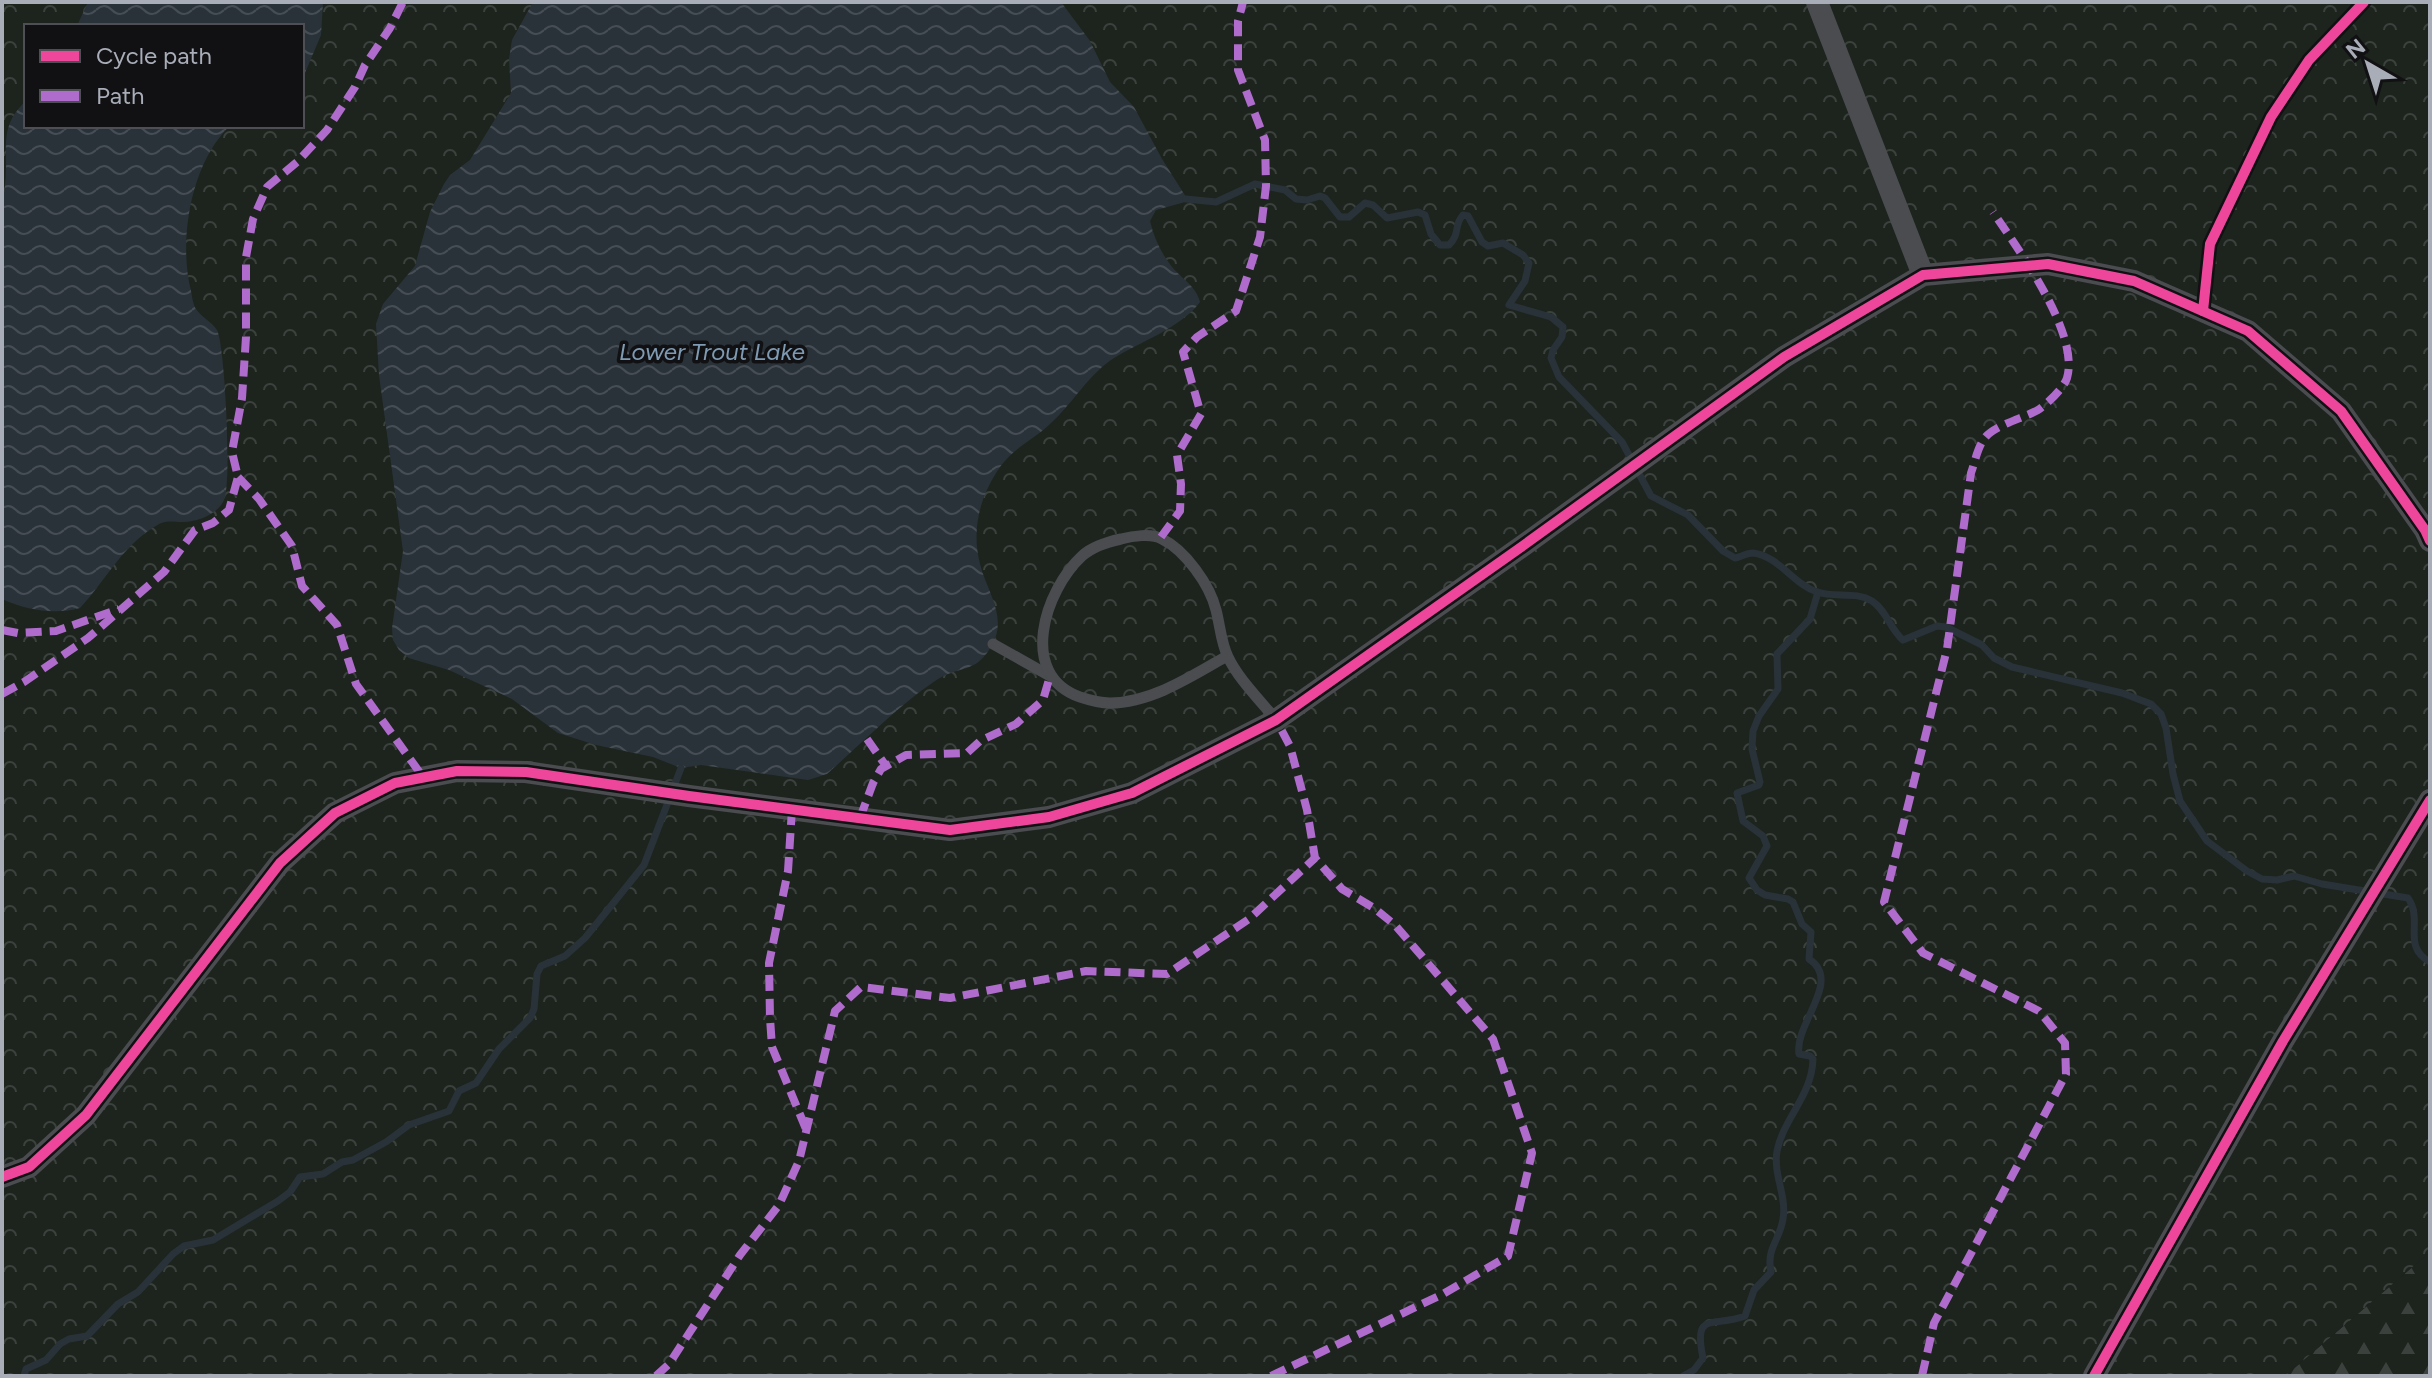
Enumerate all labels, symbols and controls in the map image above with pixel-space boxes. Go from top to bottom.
legend [24,24,304,128]
north arrow [2328,24,2408,104]
text: N [2341,33,2371,65]
text: Cycle path [96,41,212,70]
text: Path [96,81,144,110]
water label: Lower Trout Lake [619,337,805,366]

